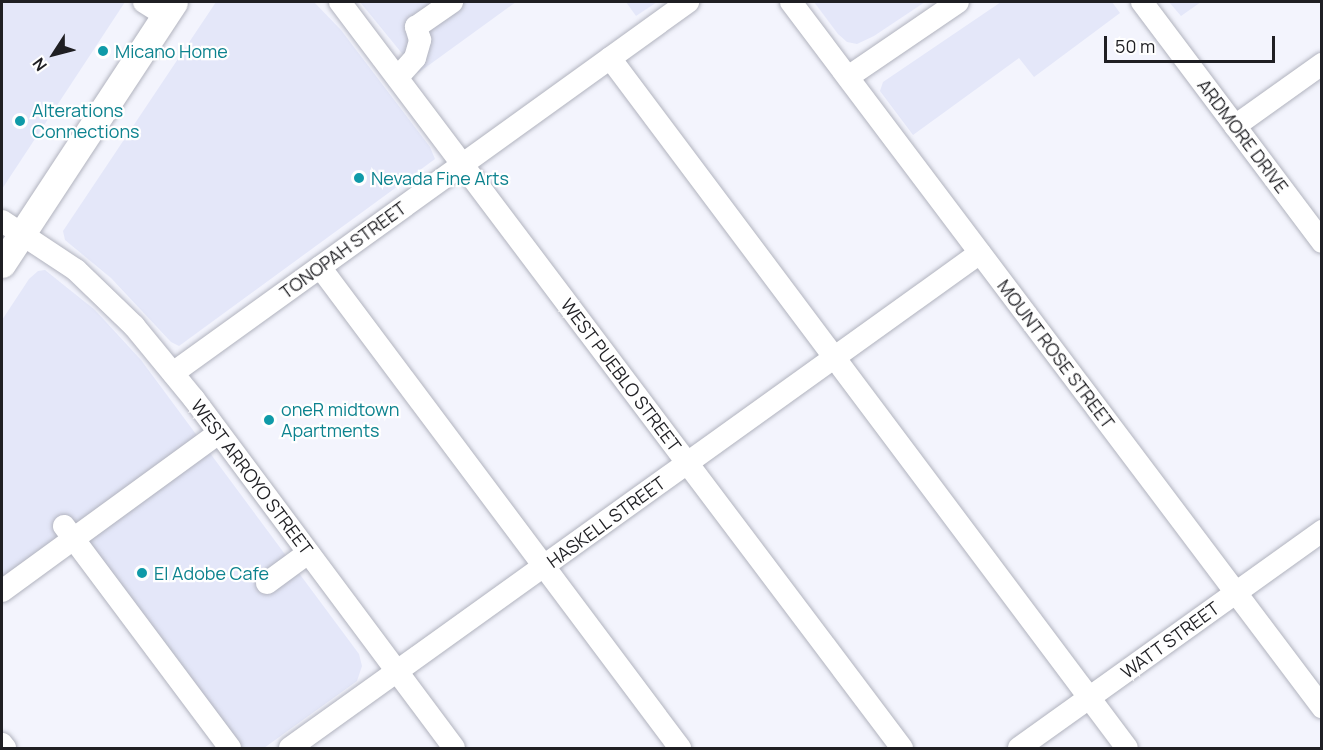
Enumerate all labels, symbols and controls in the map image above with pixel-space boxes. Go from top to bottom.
north arrow [24,24,84,84]
scale bar [1107,24,1278,62]
text: 50 m [1115,34,1155,58]
place label: Micano Home [115,40,228,62]
marker: Micano Home [96,44,110,58]
text: N [27,53,52,76]
street label: ARDMORE DRIVE [1193,75,1293,197]
place label: Alterations Connections [32,100,140,142]
marker: Alterations Connections [13,114,27,128]
place label: Nevada Fine Arts [371,167,509,189]
marker: Nevada Fine Arts [352,171,366,185]
street label: TONOPAH STREET [276,197,410,303]
street label: MOUNT ROSE STREET [993,275,1119,433]
street label: WEST PUEBLO STREET [556,294,686,456]
street label: WEST ARROYO STREET [187,395,317,559]
place label: oneR midtown Apartments [281,399,400,442]
marker: oneR midtown Apartments [262,413,276,427]
street label: HASKELL STREET [542,472,670,572]
place label: El Adobe Cafe [154,562,269,584]
marker: El Adobe Cafe [135,566,149,580]
street label: WATT STREET [1117,597,1223,683]

